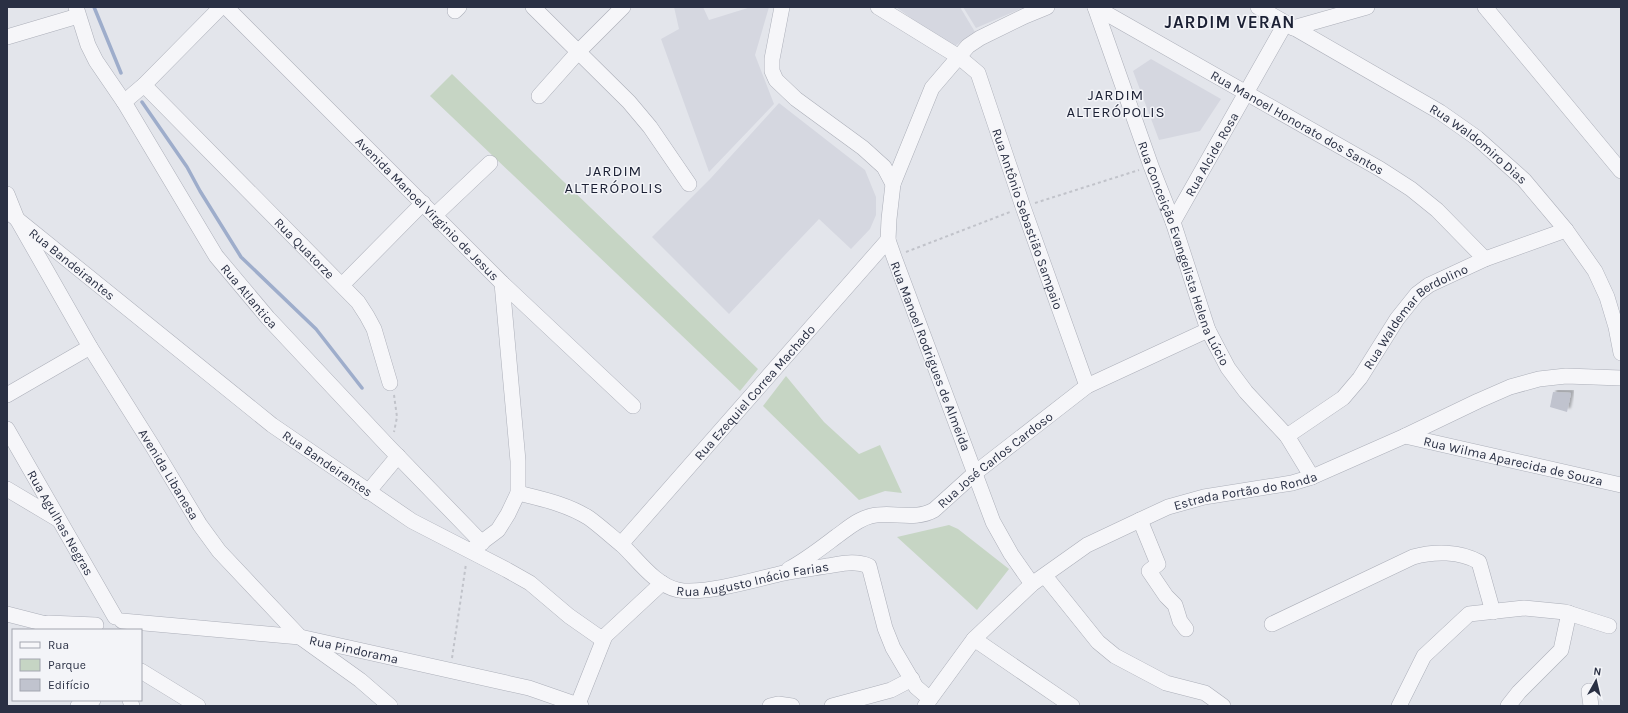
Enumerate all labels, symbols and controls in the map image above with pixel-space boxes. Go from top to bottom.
district label: JARDIM VERAN [1164,12,1296,32]
street label: Rua Manoel Honorato dos Santos [1208,67,1387,178]
district label: JARDIM ALTERÓPOLIS [1067,86,1165,121]
street label: Rua Waldomiro Dias [1427,101,1530,187]
street label: Rua Alcide Rosa [1182,110,1242,199]
street label: Rua Antônio Sebastião Sampaio [989,126,1066,311]
street label: Avenida Manoel Virginio de Jesus [352,134,502,284]
street label: Rua Conceição Evangelista Helena Lúcio [1135,139,1232,368]
district label: JARDIM ALTERÓPOLIS [565,162,663,197]
street label: Rua Quatorze [271,215,338,282]
street label: Rua Bandeirantes [26,225,118,303]
street label: Rua Manoel Rodrigues de Almeida [887,259,974,453]
street label: Rua Atlantica [218,261,281,332]
street label: Rua Waldemar Berdolino [1360,261,1470,372]
street label: Rua Ezequiel Correa Machado [691,322,818,463]
street label: Rua José Carlos Cardoso [934,409,1056,511]
street label: Avenida Libanesa [135,426,202,522]
street label: Rua Bandeirantes [279,427,375,500]
street label: Rua Wilma Aparecida de Souza [1422,433,1604,489]
street label: Rua Agulhas Negras [24,468,97,578]
street label: Estrada Portão do Ronda [1172,469,1320,513]
street label: Rua Augusto Inácio Farias [675,559,830,599]
legend [12,629,142,701]
street label: Rua Pindorama [308,632,400,667]
text: Rua [48,638,69,652]
text: Parque [48,658,86,672]
north arrow [1576,661,1616,701]
text: N [1593,665,1602,679]
text: Edifício [48,678,89,692]

